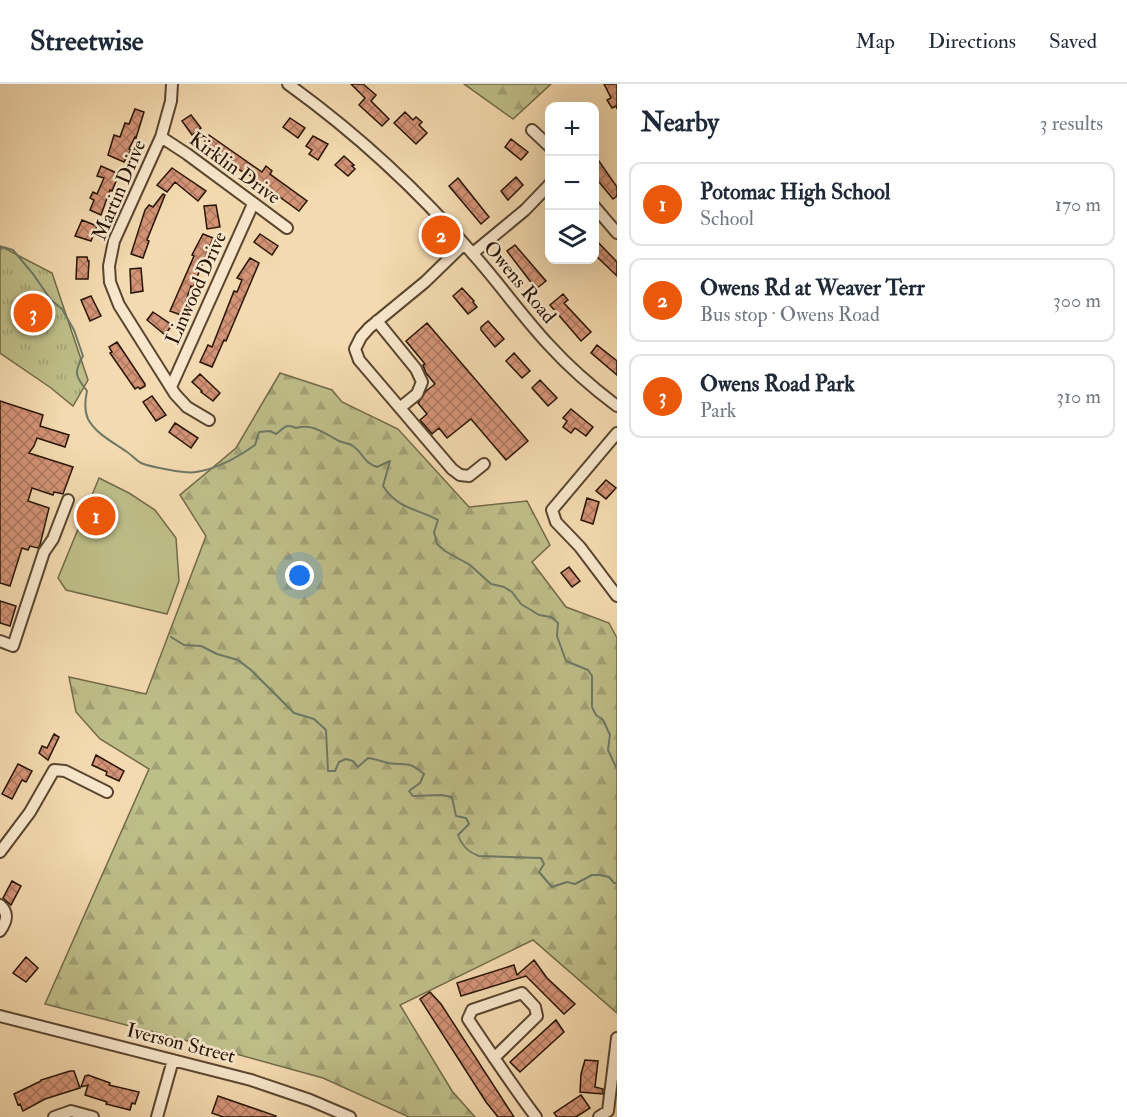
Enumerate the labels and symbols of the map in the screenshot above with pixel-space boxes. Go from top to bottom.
street label: Kirklin Drive [184,126,286,210]
street label: Martin Drive [87,136,151,244]
pin: 2 [422,212,460,258]
street label: Linwood Drive [160,228,232,348]
street label: Owens Road [478,236,562,328]
pin: 3 [14,290,52,336]
pin: 1 [76,494,116,538]
your location [285,561,314,590]
street label: Iverson Street [124,1017,239,1069]

